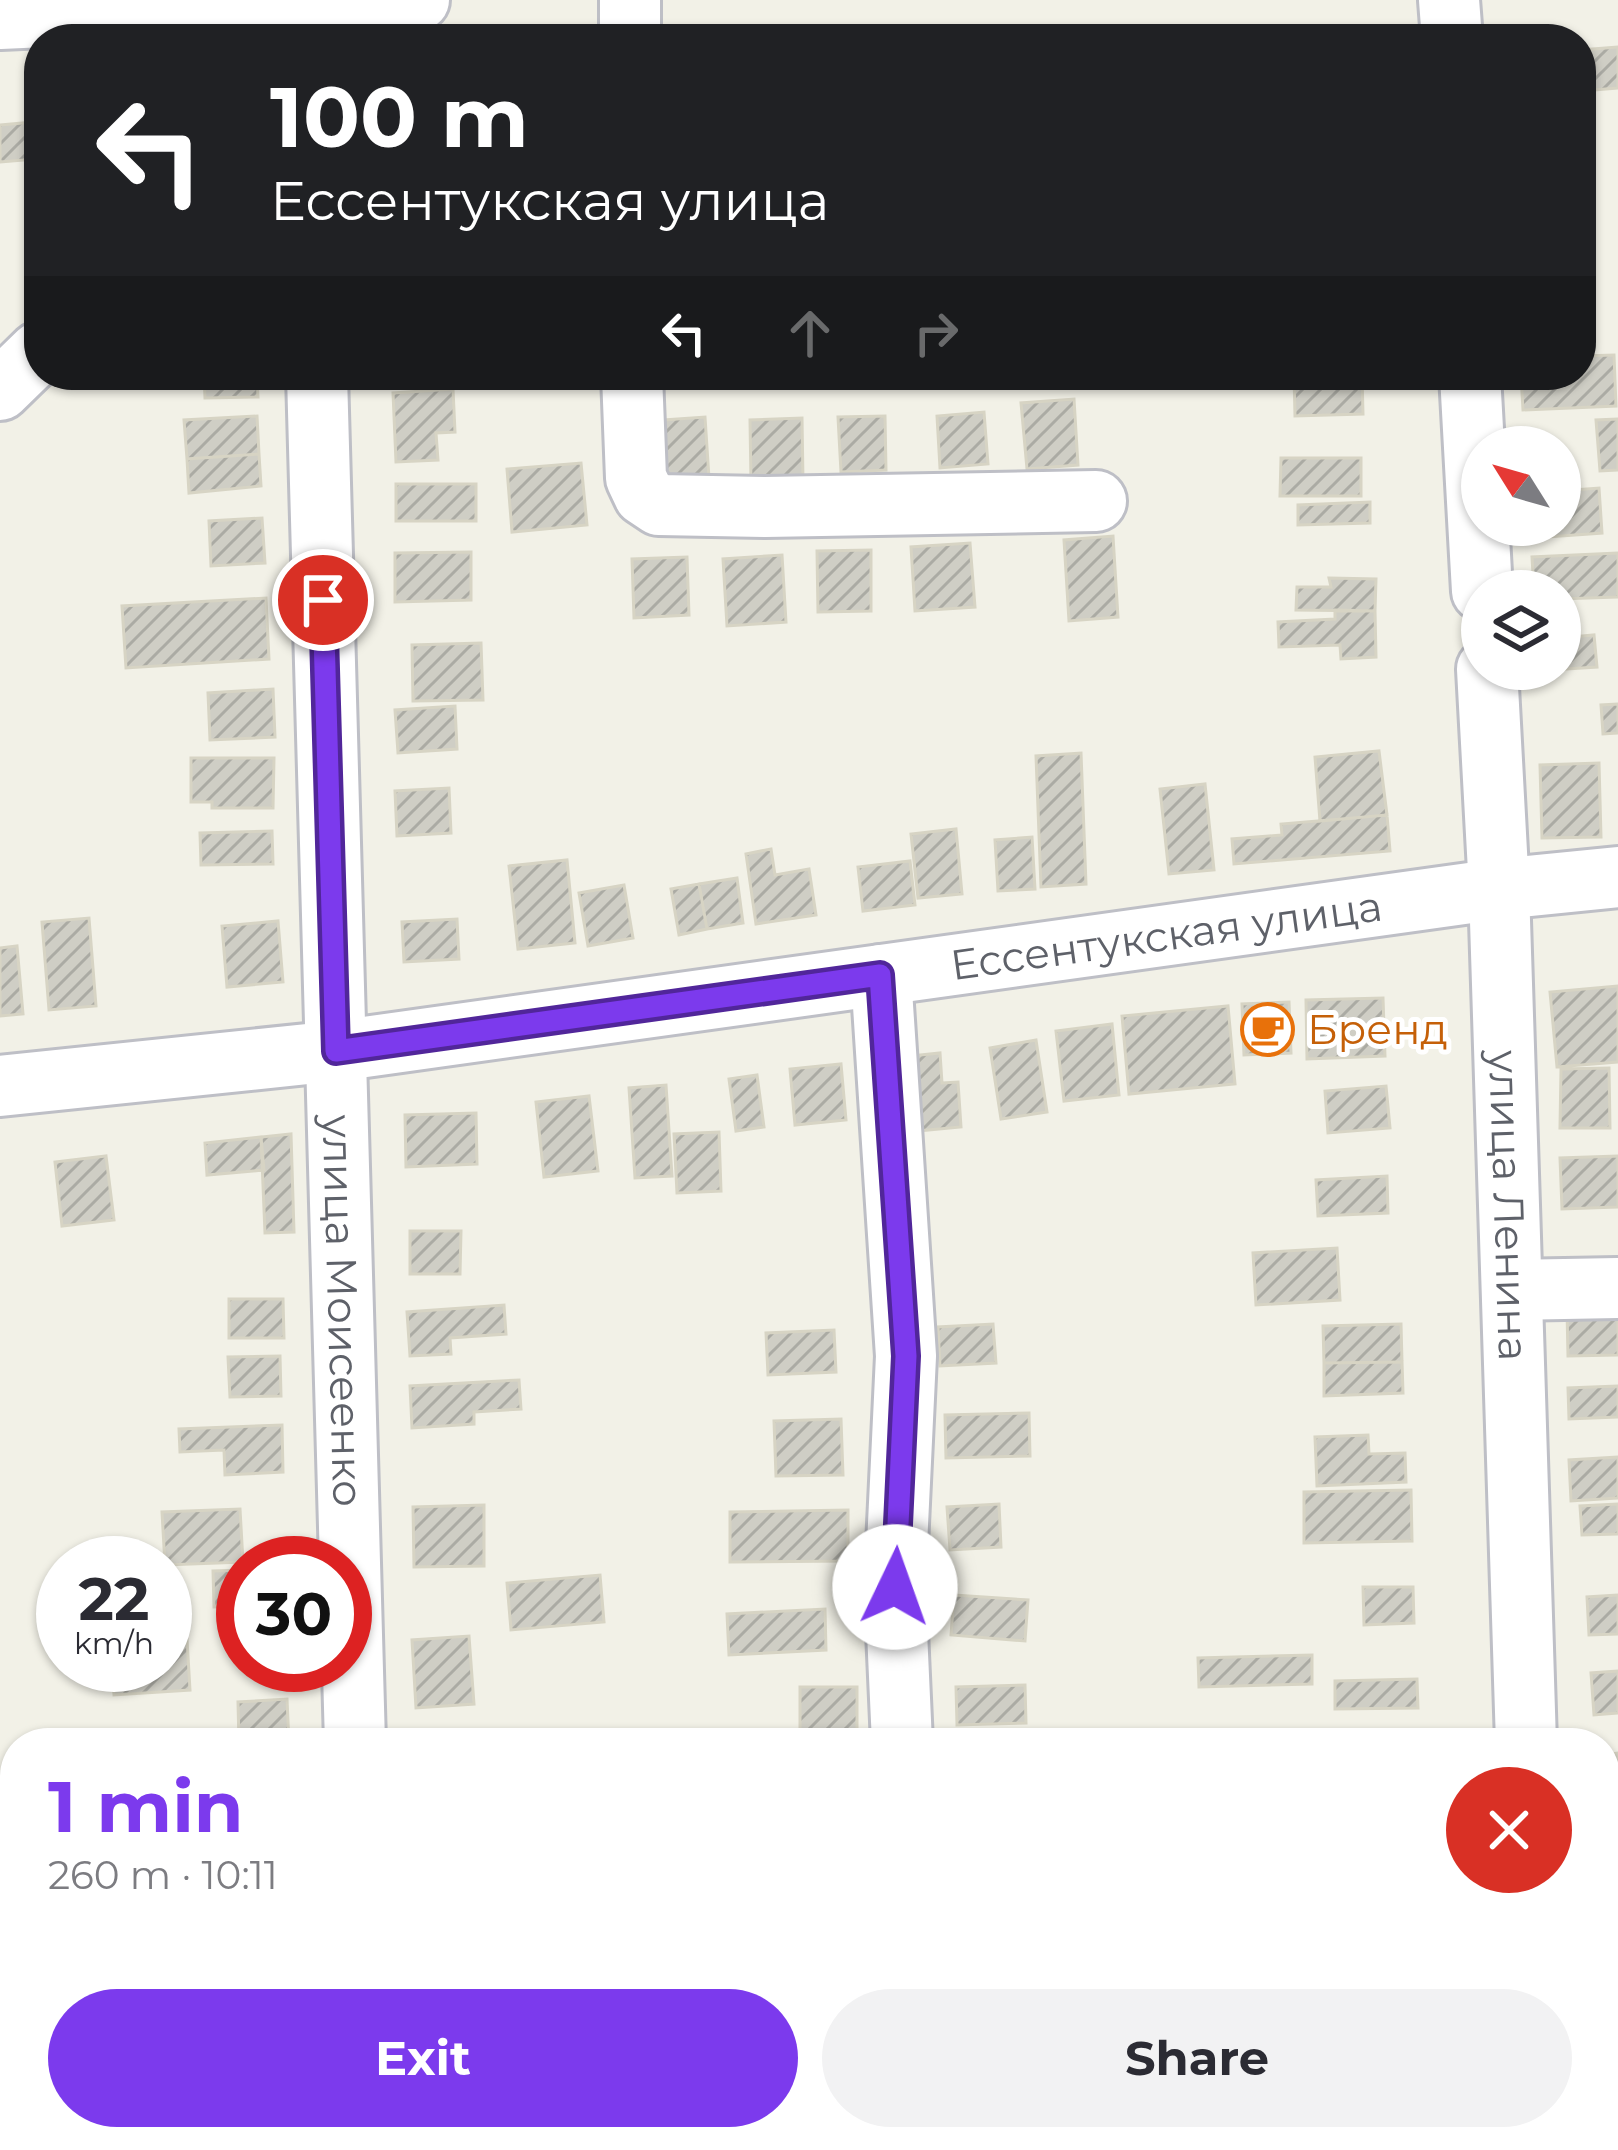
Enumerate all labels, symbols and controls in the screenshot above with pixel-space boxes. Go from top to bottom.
text: 100 m [270,66,529,168]
icon: left [72,72,228,228]
text: Ессентукская улица [270,168,829,234]
icon: left [651,300,717,366]
icon: ahead [777,300,843,366]
icon: right [903,300,969,366]
north arrow [1461,426,1581,546]
map controls [1461,426,1581,690]
pin [272,549,374,651]
icon: arrive [290,567,356,633]
button: layers [1461,570,1581,690]
street label: Ессентукская улица [947,880,1385,991]
cafe icon: Бренд [1240,1001,1296,1057]
place label: Бренд [1307,1003,1448,1055]
street label: улица Ленина [1478,1048,1540,1362]
street label: улица Моисеенко [312,1113,374,1507]
position arrow [832,1524,958,1650]
speed limit sign: 30 [216,1536,372,1692]
text: 22 [79,1562,149,1635]
text: km/h [74,1625,154,1662]
text: 1 min [48,1762,244,1850]
button: close [1446,1767,1572,1893]
text: 260 m · 10:11 [48,1851,278,1899]
button: Exit [48,1989,798,2127]
button: Share [822,1989,1572,2127]

